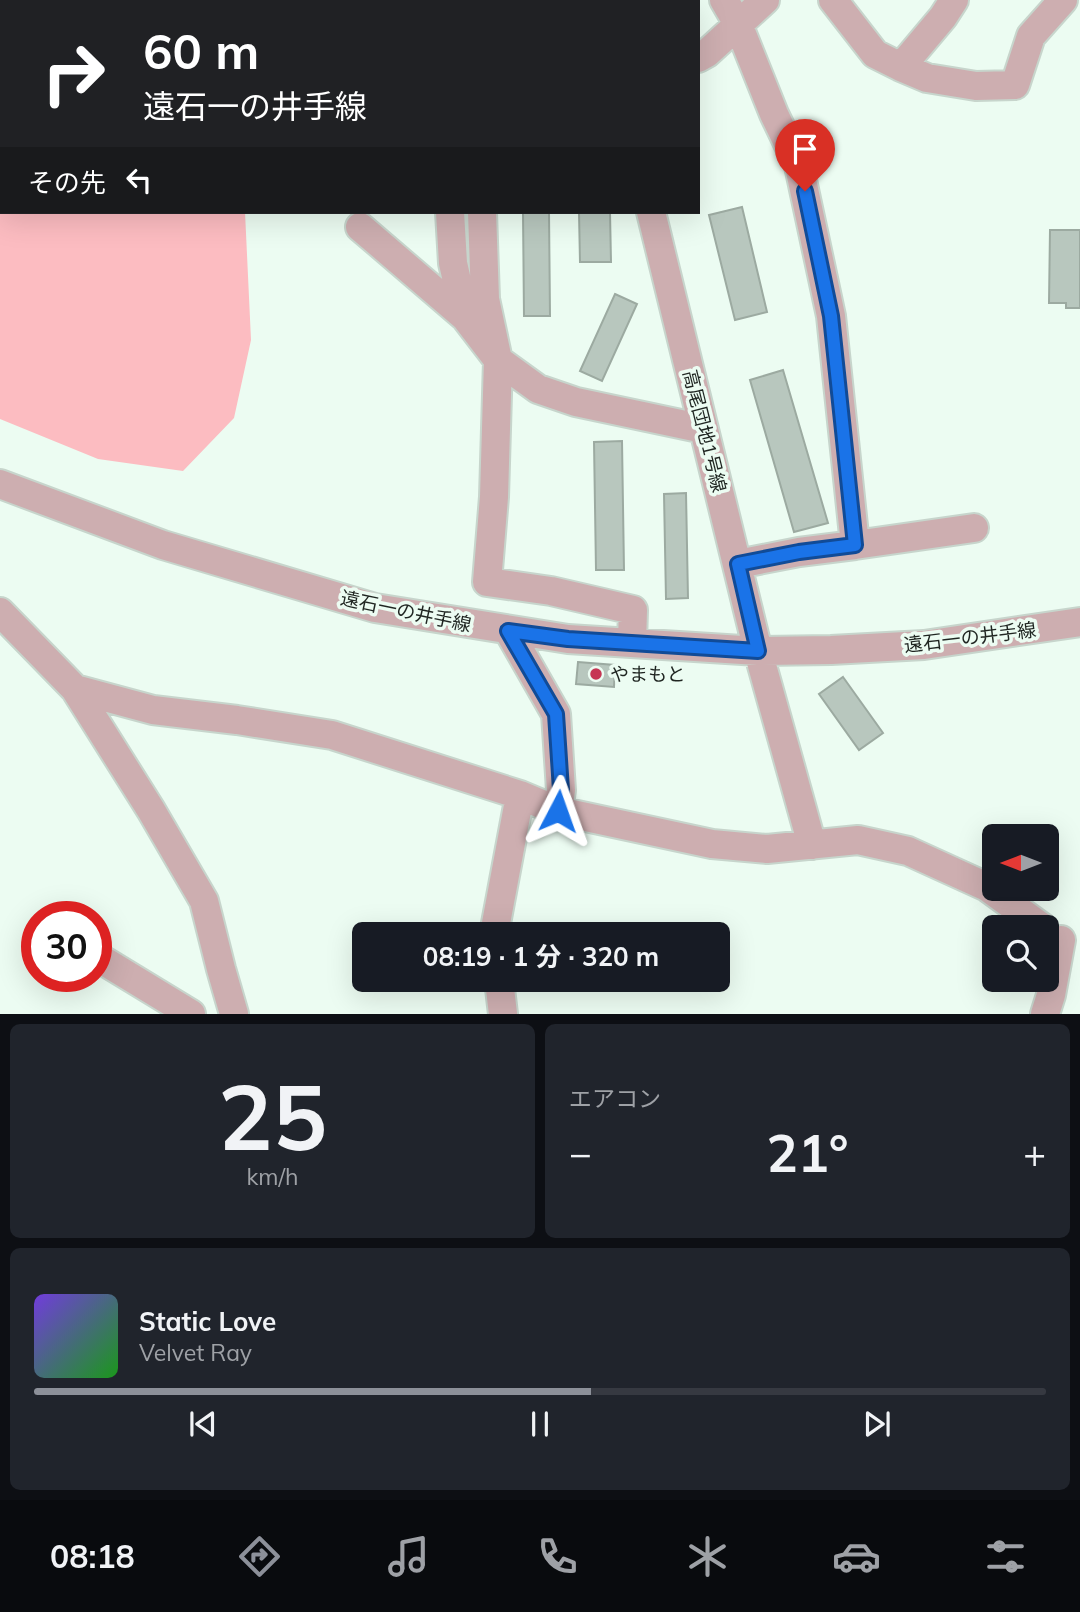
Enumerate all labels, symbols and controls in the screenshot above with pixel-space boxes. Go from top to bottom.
text: 60 m [143,20,259,81]
icon: right [28,28,119,119]
text: 遠石一の井手線 [143,86,367,126]
pin [775,119,835,191]
icon: arrive [786,130,824,168]
icon: left [120,161,158,199]
text: その先 [28,166,106,199]
street label: 高尾団地1号線 [678,367,732,495]
street label: 遠石一の井手線 [338,585,474,637]
street label: 遠石一の井手線 [903,617,1037,657]
place label: やまもと [610,662,686,686]
marker: やまもと [588,666,604,682]
position arrow [521,774,595,848]
north arrow [982,824,1059,901]
map controls [982,824,1059,992]
speed limit sign: 30 [21,901,112,992]
button: search [982,915,1059,992]
text: 08:19 · 1 分 · 320 m [423,940,659,973]
text: 25 [218,1059,327,1173]
text: エアコン [569,1084,661,1113]
text: 21° [766,1120,849,1185]
text: − [569,1129,592,1177]
text: + [1023,1129,1046,1177]
text: km/h [246,1162,299,1191]
text: Static Love [139,1305,276,1338]
text: Velvet Ray [139,1338,252,1367]
icon: previous [184,1405,222,1443]
icon: pause [521,1405,559,1443]
icon: next [858,1405,896,1443]
icon: directions [235,1532,284,1581]
icon: music [384,1532,433,1581]
icon: phone [533,1532,582,1581]
icon: climate [683,1532,732,1581]
icon: car [832,1532,881,1581]
icon: filters [981,1532,1030,1581]
text: 08:18 [50,1536,135,1576]

